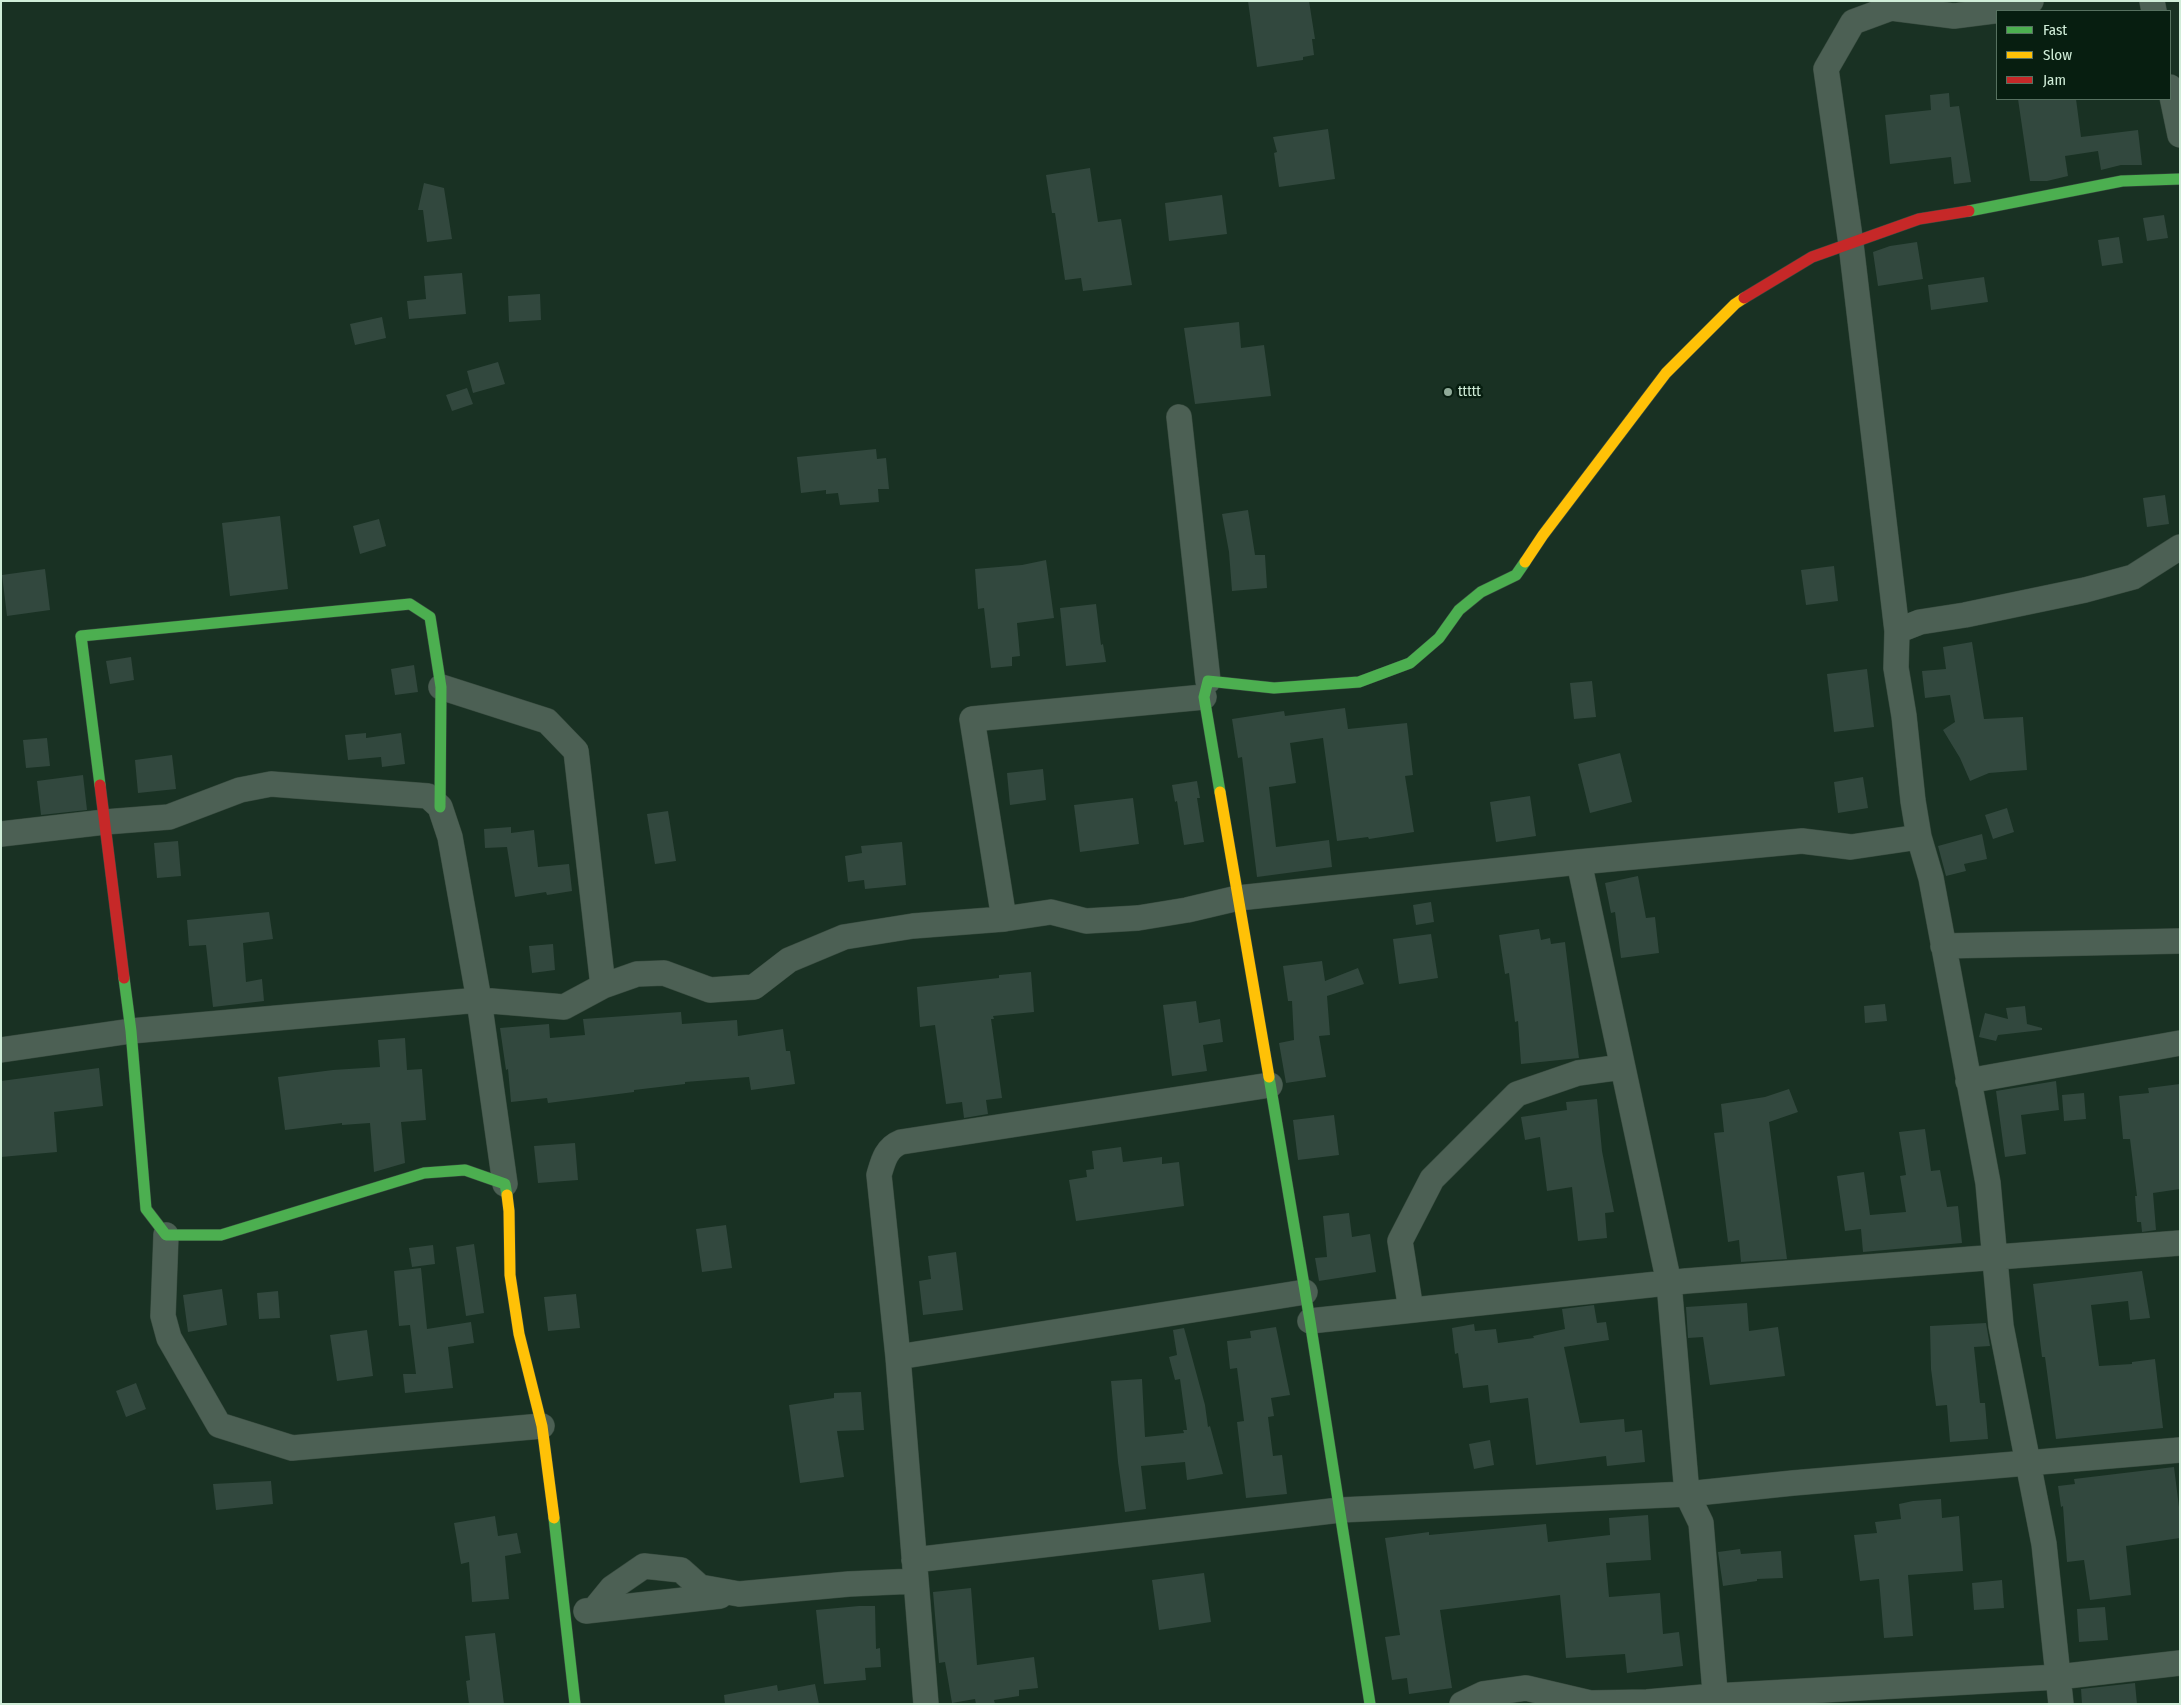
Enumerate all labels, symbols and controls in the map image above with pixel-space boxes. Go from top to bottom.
legend [1996,10,2171,100]
text: Fast [2043,21,2067,39]
text: Slow [2043,46,2072,64]
text: Jam [2043,71,2066,89]
place label: ttttt [1458,384,1481,400]
marker: ttttt [1442,386,1454,398]

